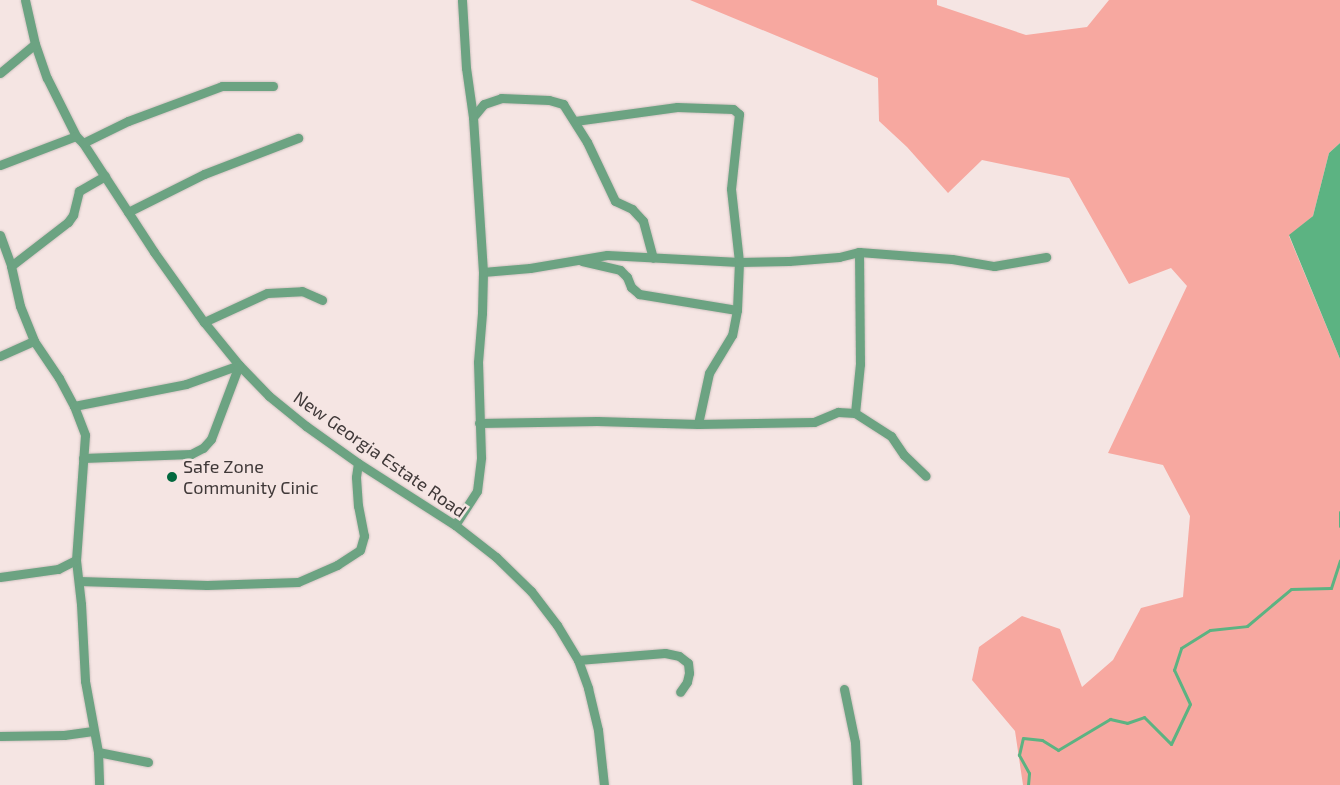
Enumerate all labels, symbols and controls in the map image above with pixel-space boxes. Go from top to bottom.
street label: New Georgia Estate Road [289,386,471,522]
place label: Safe Zone Community Cinic [183,456,319,498]
marker: Safe Zone Community Cinic [165,470,179,484]

